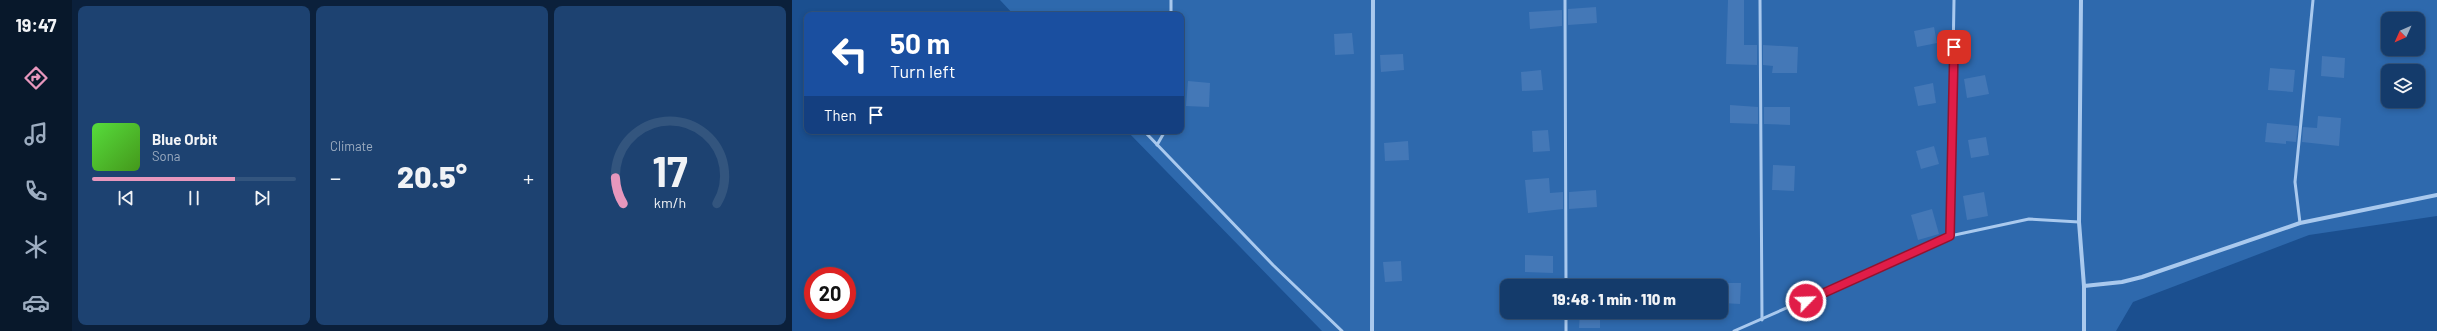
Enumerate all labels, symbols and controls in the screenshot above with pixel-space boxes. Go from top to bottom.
north arrow [2381,12,2425,56]
map controls [2381,12,2425,108]
text: 19:47 [15,14,57,36]
text: 50 m [890,26,950,60]
icon: left [824,28,876,80]
pin [1937,30,1971,64]
icon: arrive [1943,36,1965,58]
text: Turn left [890,60,956,82]
icon: directions [22,64,50,92]
button: layers [2381,64,2425,108]
icon: arrive [865,104,887,126]
text: Then [824,106,857,124]
icon: music [22,120,50,148]
text: Blue Orbit [152,130,217,148]
text: Climate [330,138,373,154]
text: 17 [652,144,688,194]
text: Sona [152,148,180,164]
text: 20.5° [397,158,467,194]
text: − [330,164,341,190]
text: + [523,164,534,190]
icon: phone [22,177,50,205]
icon: previous [115,187,137,209]
icon: pause [183,187,205,209]
icon: next [251,187,273,209]
text: km/h [654,193,686,210]
icon: climate [22,233,50,261]
speed limit sign: 20 [804,267,856,319]
position arrow [1785,280,1827,322]
icon: car [22,289,50,317]
text: 19:48 · 1 min · 110 m [1552,290,1676,308]

